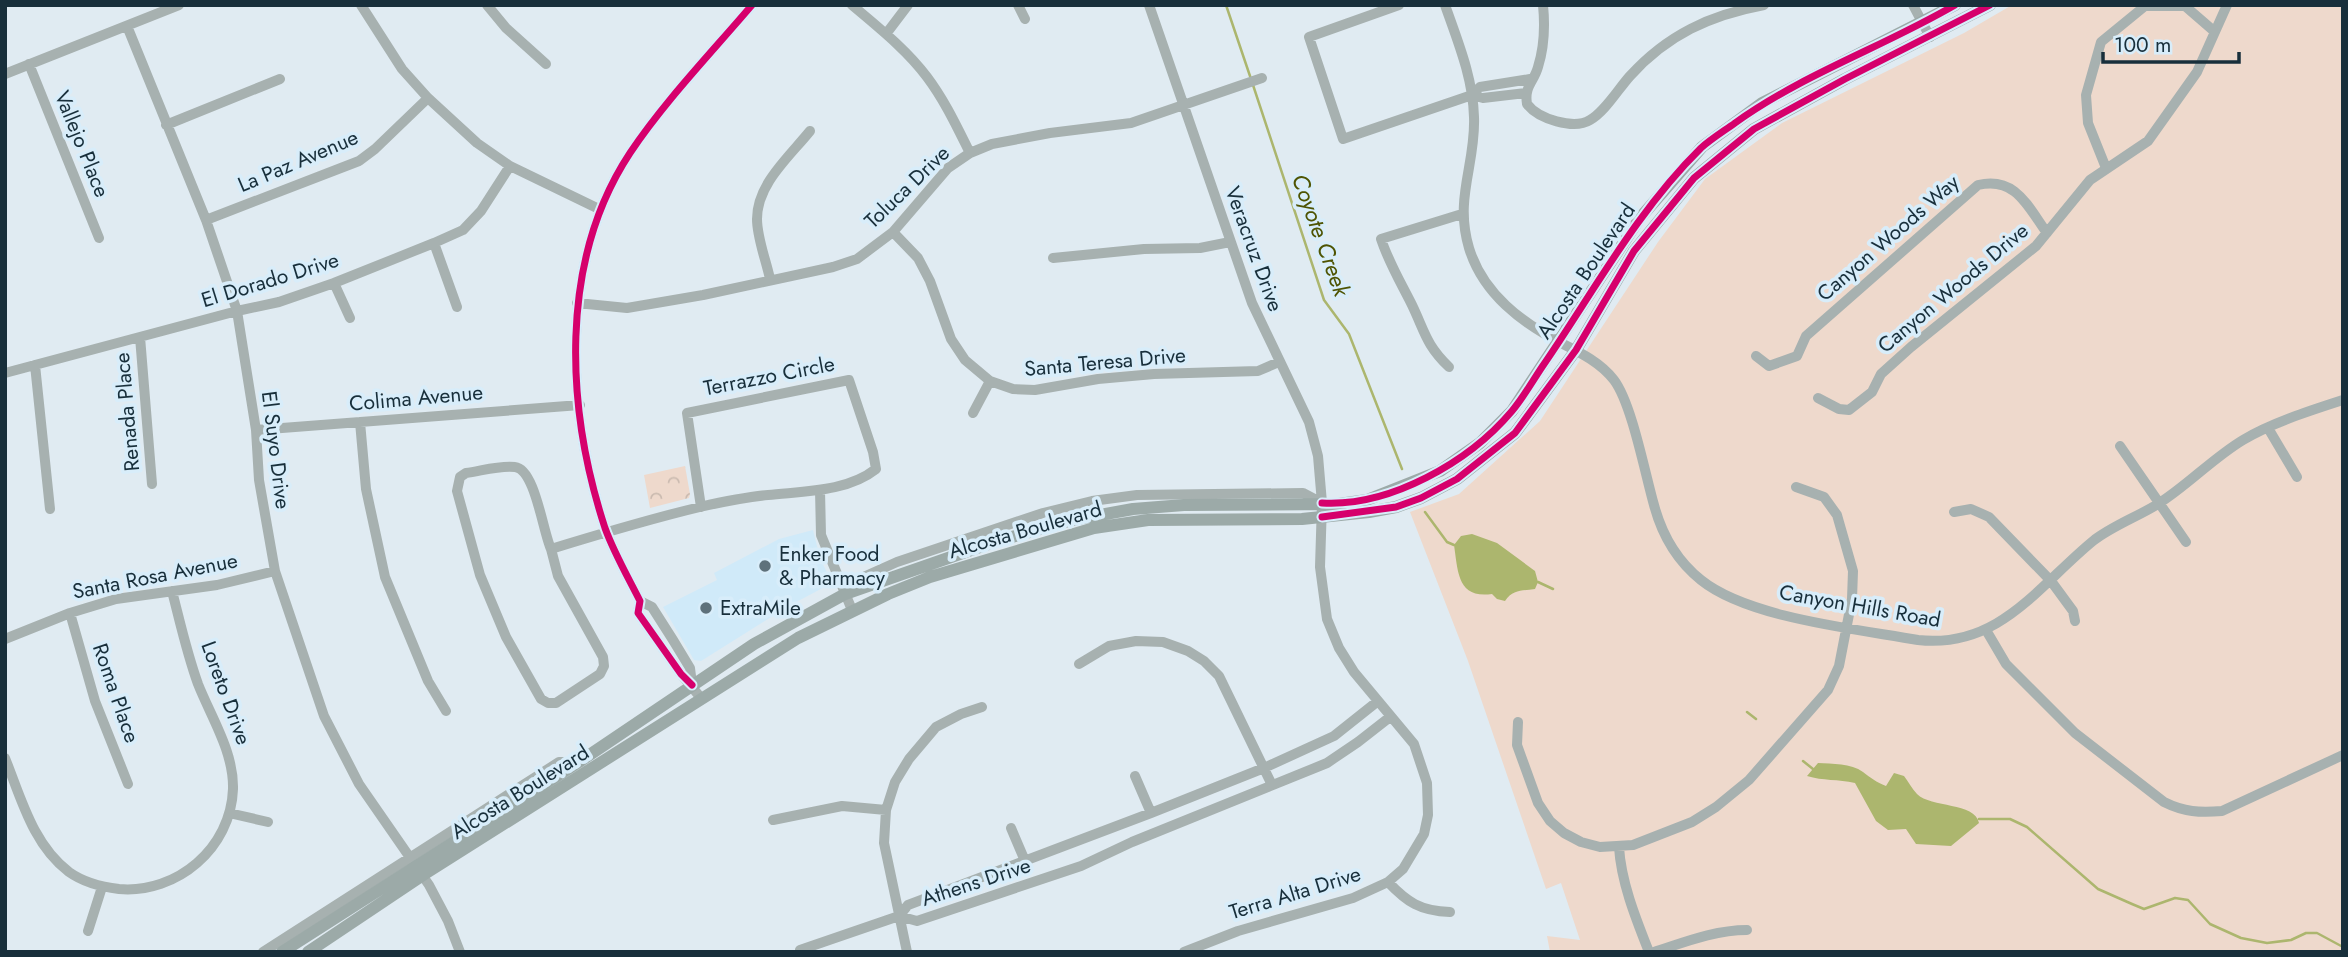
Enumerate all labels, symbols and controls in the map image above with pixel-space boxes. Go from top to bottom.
scale bar [2103,21,2240,65]
text: 100 m [2114,30,2171,60]
street label: Vallejo Place [47,86,117,202]
street label: La Paz Avenue [233,122,363,200]
street label: Toluca Drive [858,139,956,235]
street label: Canyon Woods Way [1810,167,1966,308]
water label: Coyote Creek [1283,169,1359,302]
street label: Veracruz Drive [1217,182,1291,316]
street label: Alcosta Boulevard [1529,197,1643,345]
street label: Canyon Woods Drive [1871,216,2035,360]
street label: El Dorado Drive [198,245,343,315]
street label: Santa Teresa Drive [1023,340,1187,384]
street label: Terrazzo Circle [701,349,837,403]
street label: Renada Place [107,351,147,473]
street label: Colima Avenue [348,377,484,419]
street label: El Suyo Drive [254,389,298,511]
street label: Alcosta Boulevard [945,494,1105,566]
place label: Enker Food & Pharmacy [779,539,886,593]
street label: Santa Rosa Avenue [70,545,240,607]
marker: Enker Food & Pharmacy [757,558,773,574]
street label: Canyon Hills Road [1777,577,1943,635]
place label: ExtraMile [720,593,801,623]
marker: ExtraMile [698,600,714,616]
street label: Loreto Drive [193,637,259,749]
street label: Roma Place [85,639,147,747]
street label: Alcosta Boulevard [445,737,595,847]
street label: Athens Drive [918,850,1035,914]
street label: Terra Alta Drive [1226,859,1365,927]

